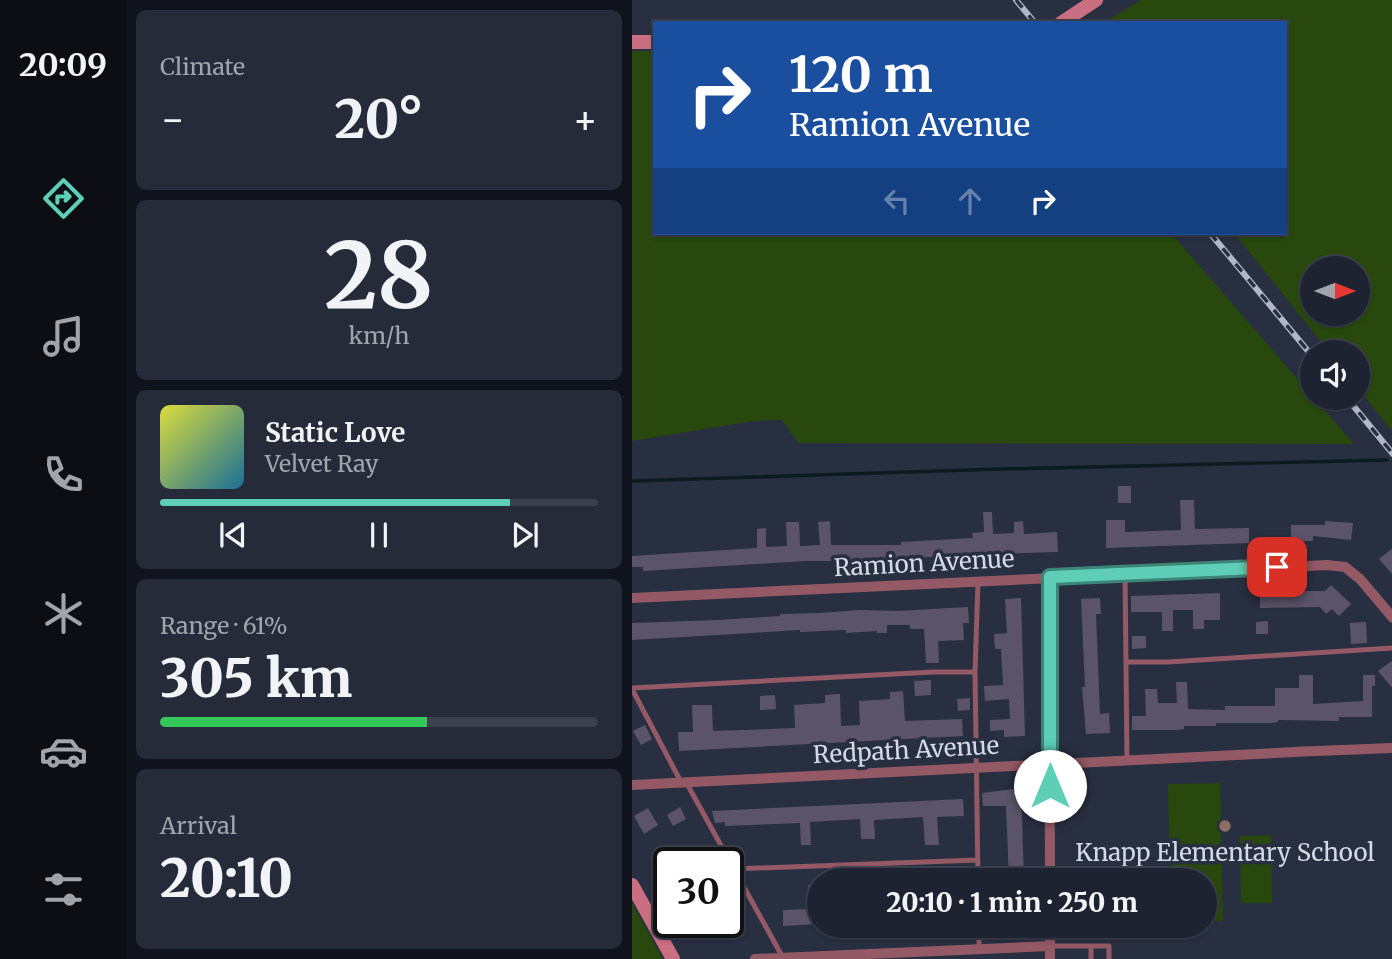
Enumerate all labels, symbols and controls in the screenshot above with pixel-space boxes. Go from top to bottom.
text: 120 m [789,44,933,105]
text: 20:09 [19,45,107,85]
icon: right [674,49,765,140]
text: Climate [160,52,245,81]
text: 20° [335,87,423,152]
text: − [160,96,185,143]
text: + [573,96,598,143]
text: Ramion Avenue [789,105,1030,145]
icon: directions [39,174,88,223]
icon: left [878,182,916,220]
icon: ahead [951,182,989,220]
icon: right [1024,182,1062,220]
text: 28 [324,218,434,333]
north arrow [1300,256,1370,326]
map controls [1300,256,1370,410]
icon: music [39,312,88,361]
text: km/h [349,321,409,350]
button: sound [1300,340,1370,410]
text: Static Love [265,416,405,449]
text: Velvet Ray [265,449,378,478]
icon: phone [39,450,88,499]
icon: previous [214,516,252,554]
icon: pause [360,516,398,554]
icon: next [506,516,544,554]
pin [1247,537,1307,597]
street label: Ramion Avenue [833,543,1015,583]
icon: arrive [1258,548,1296,586]
icon: climate [39,589,88,638]
text: Range · 61% [160,611,288,640]
text: 305 km [160,646,352,711]
icon: car [39,727,88,776]
street label: Redpath Avenue [812,730,1000,770]
position arrow [1013,749,1087,823]
text: Arrival [160,811,237,840]
marker: Knapp Elementary School [1217,818,1233,834]
place label: Knapp Elementary School [1075,837,1375,868]
text: 20:10 [160,846,293,911]
speed limit sign: 30 [653,847,744,938]
icon: filters [39,865,88,914]
text: 20:10 · 1 min · 250 m [886,886,1138,919]

